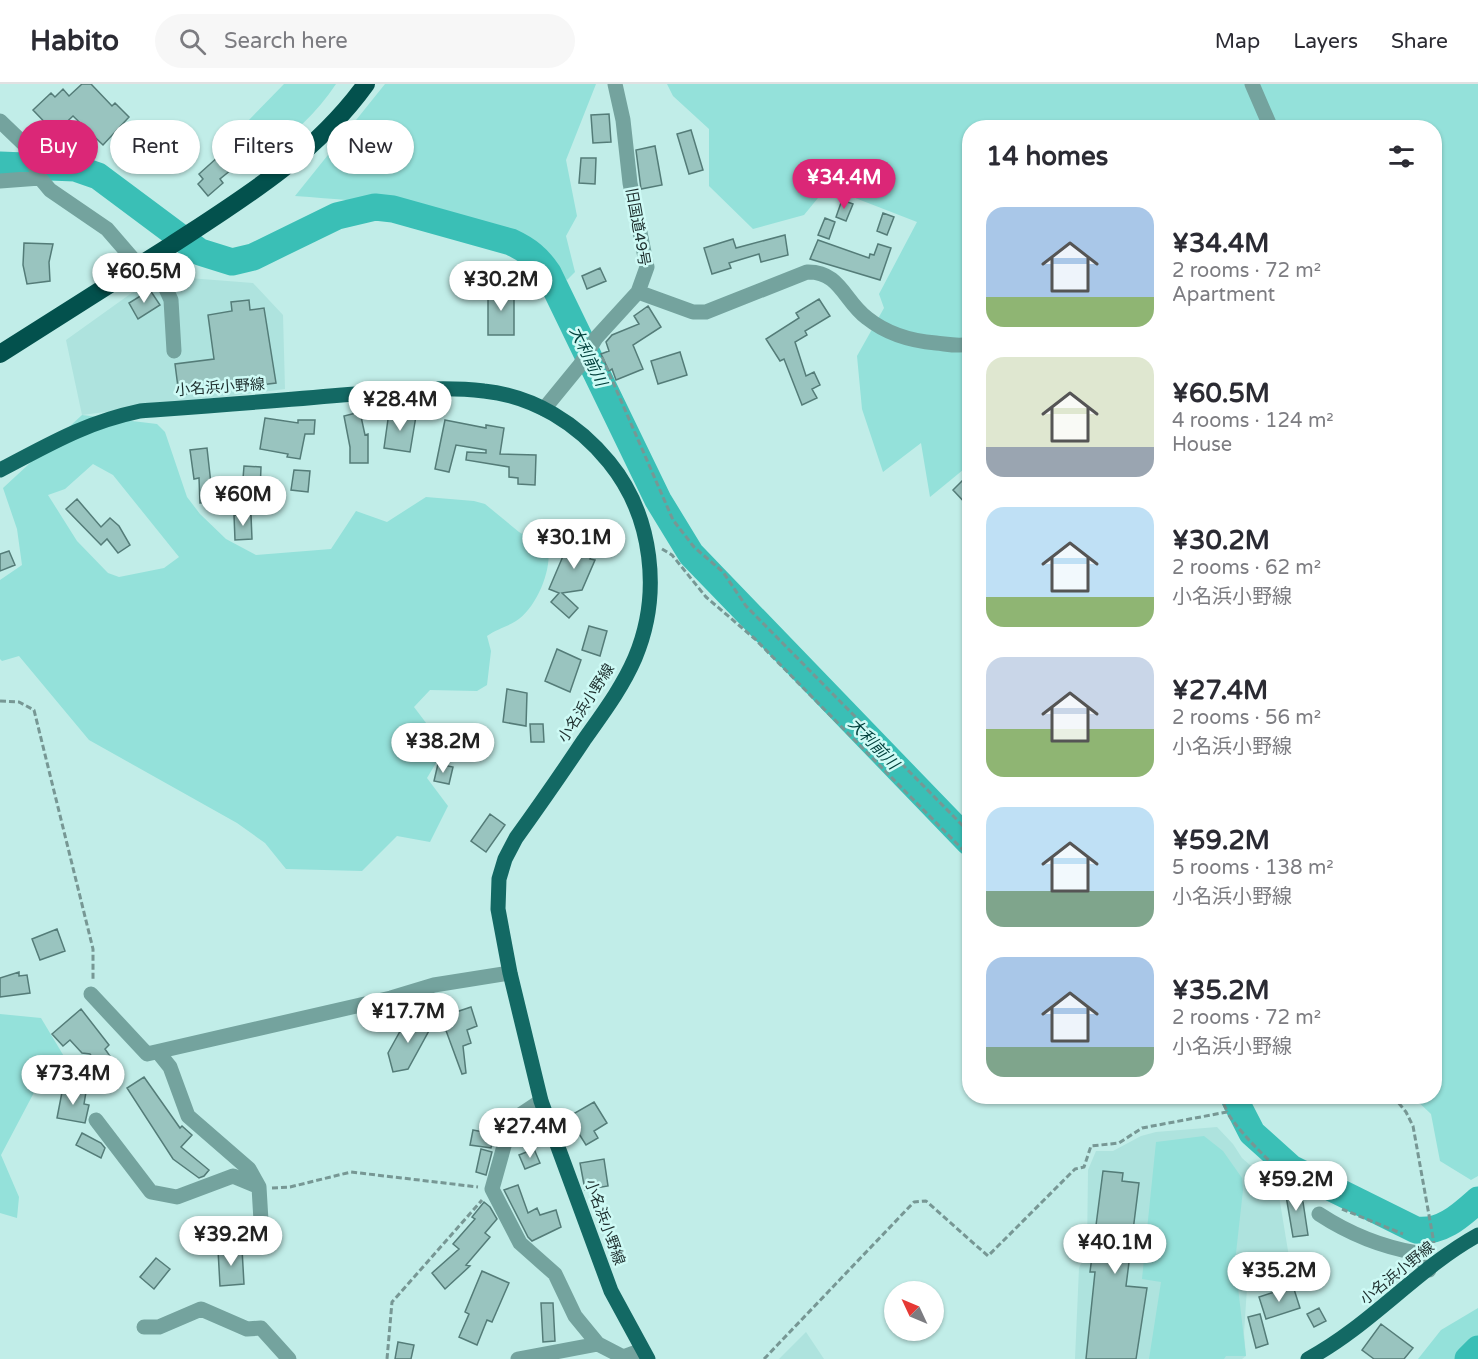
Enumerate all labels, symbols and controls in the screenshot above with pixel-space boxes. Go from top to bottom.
search box [155,14,575,68]
text: Habito [30,24,119,58]
icon: search [176,25,209,58]
text: Search here [224,28,348,54]
text: Map [1215,29,1260,54]
text: Layers [1293,29,1358,54]
text: Share [1391,29,1448,54]
chip: Buy [18,120,98,174]
chip: Rent [110,120,200,174]
chip: Filters [212,120,315,174]
chip: New [327,120,414,174]
icon: filters [1385,140,1418,173]
text: 14 homes [986,141,1108,172]
pin: ¥34.4M [795,159,893,210]
text: ¥34.4M [807,166,881,190]
street label: 旧国道49号 [622,187,654,267]
text: ¥34.4M [1172,228,1269,259]
icon: home [1034,231,1106,303]
pin: ¥60.5M [95,253,193,304]
text: 2 rooms · 72 m² [1172,259,1321,283]
text: ¥60.5M [106,260,182,284]
pin: ¥30.2M [452,261,550,312]
text: ¥30.2M [463,268,539,292]
text: Apartment [1172,283,1275,307]
water label: 大利前川 [565,323,612,391]
street label: 小名浜小野線 [174,375,266,399]
text: ¥60.5M [1172,378,1270,409]
pin: ¥28.4M [351,381,449,432]
icon: home [1034,381,1106,453]
text: ¥28.4M [363,388,437,412]
text: 4 rooms · 124 m² [1172,409,1334,433]
text: House [1172,433,1232,457]
pin: ¥60M [207,476,279,527]
text: ¥60M [214,483,272,507]
pin: ¥30.1M [525,519,623,570]
text: ¥30.2M [1172,525,1270,556]
text: ¥30.1M [536,526,612,550]
icon: home [1034,531,1106,603]
text: 2 rooms · 62 m² [1172,556,1321,580]
text: 小名浜小野線 [1172,585,1292,609]
street label: 小名浜小野線 [554,660,618,746]
text: ¥27.4M [1172,675,1268,706]
icon: home [1034,681,1106,753]
text: 2 rooms · 56 m² [1172,706,1321,730]
water label: 大利前川 [844,714,904,775]
pin: ¥38.2M [394,723,492,774]
text: ¥38.2M [405,730,481,754]
text: 小名浜小野線 [1172,735,1292,759]
text: ¥59.2M [1172,825,1270,856]
icon: home [1034,831,1106,903]
text: 5 rooms · 138 m² [1172,856,1334,880]
text: 小名浜小野線 [1172,885,1292,909]
text: ¥35.2M [1172,975,1270,1006]
icon: home [1034,981,1106,1053]
pin: ¥17.7M [359,993,457,1044]
text: ¥17.7M [371,1000,445,1024]
text: 2 rooms · 72 m² [1172,1006,1321,1030]
text: 小名浜小野線 [1172,1035,1292,1059]
pin: ¥73.4M [24,1055,122,1106]
text: ¥73.4M [36,1062,110,1086]
pin: ¥27.4M [481,1108,579,1159]
text: ¥27.4M [493,1115,567,1139]
pin: ¥59.2M [1247,1161,1345,1212]
text: ¥59.2M [1258,1168,1334,1192]
street label: 小名浜小野線 [581,1177,629,1267]
pin: ¥39.2M [182,1216,280,1267]
text: ¥39.2M [193,1223,269,1247]
pin: ¥40.1M [1066,1224,1164,1275]
text: ¥40.1M [1077,1231,1153,1255]
street label: 小名浜小野線 [1356,1238,1438,1308]
pin: ¥35.2M [1230,1252,1328,1303]
text: ¥35.2M [1241,1259,1317,1283]
north arrow [884,1281,944,1341]
map controls [884,1281,944,1341]

